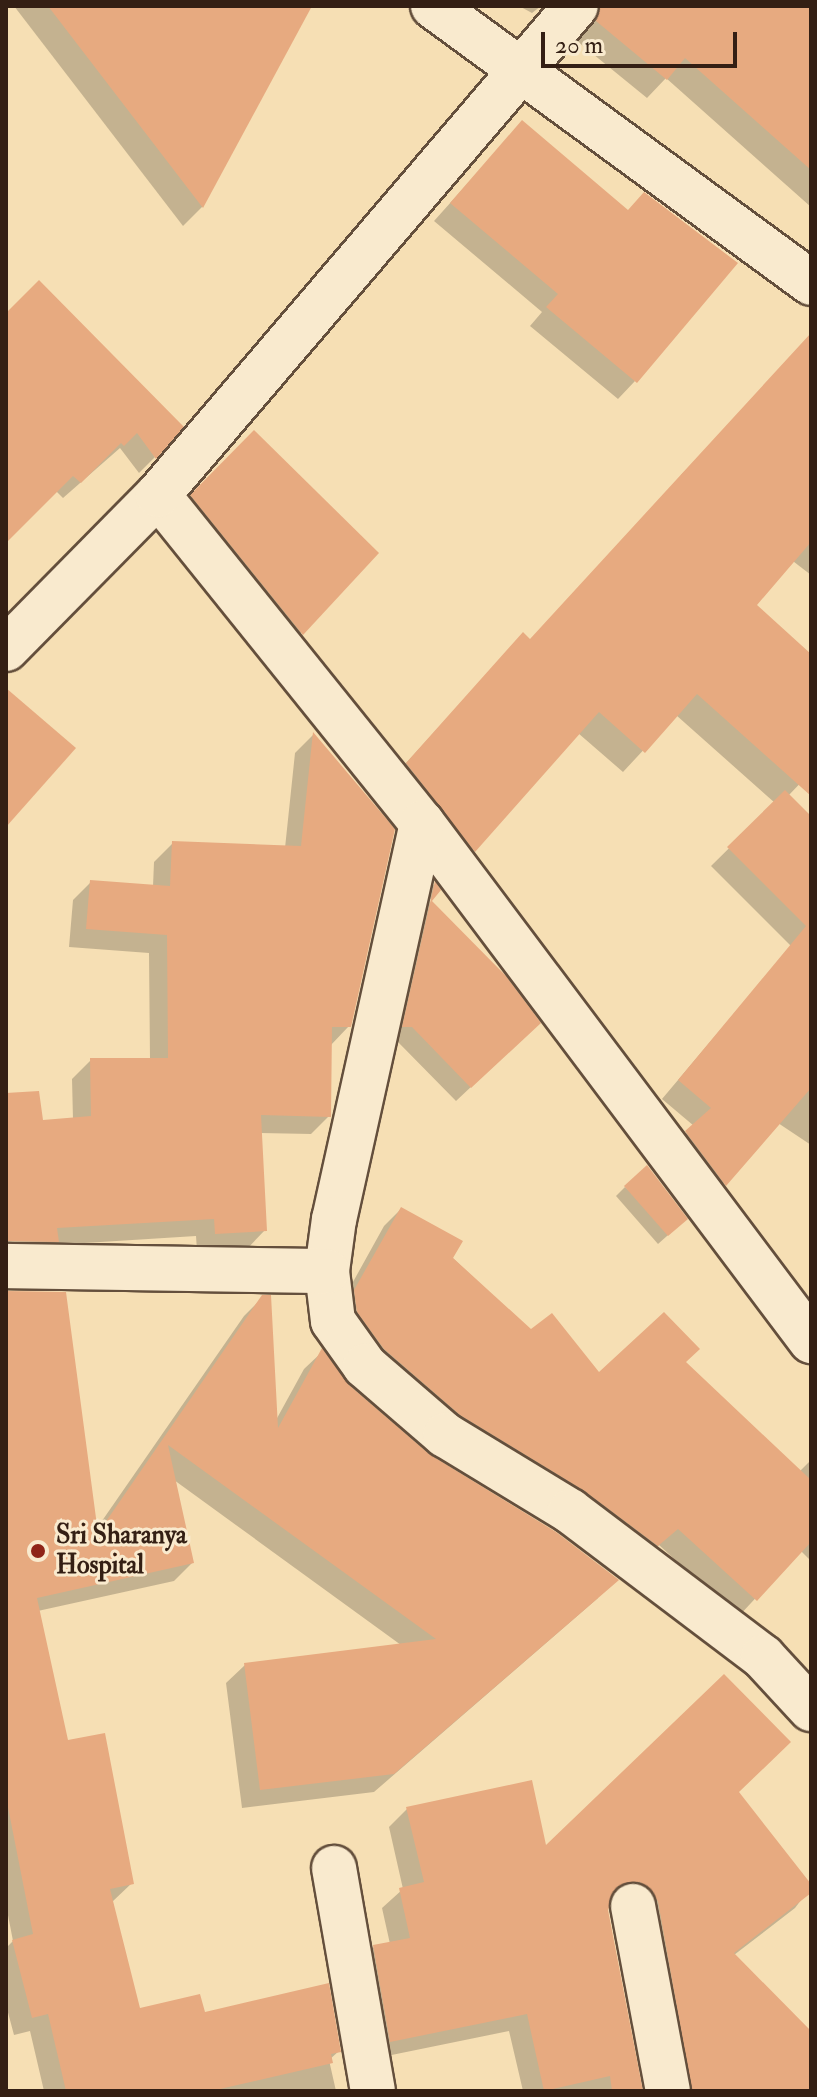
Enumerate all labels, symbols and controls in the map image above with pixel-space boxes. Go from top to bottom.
scale bar [545,16,741,66]
text: 20 m [555,30,603,61]
place label: Sri Sharanya Hospital [56,1520,187,1582]
marker: Sri Sharanya Hospital [27,1540,49,1562]

